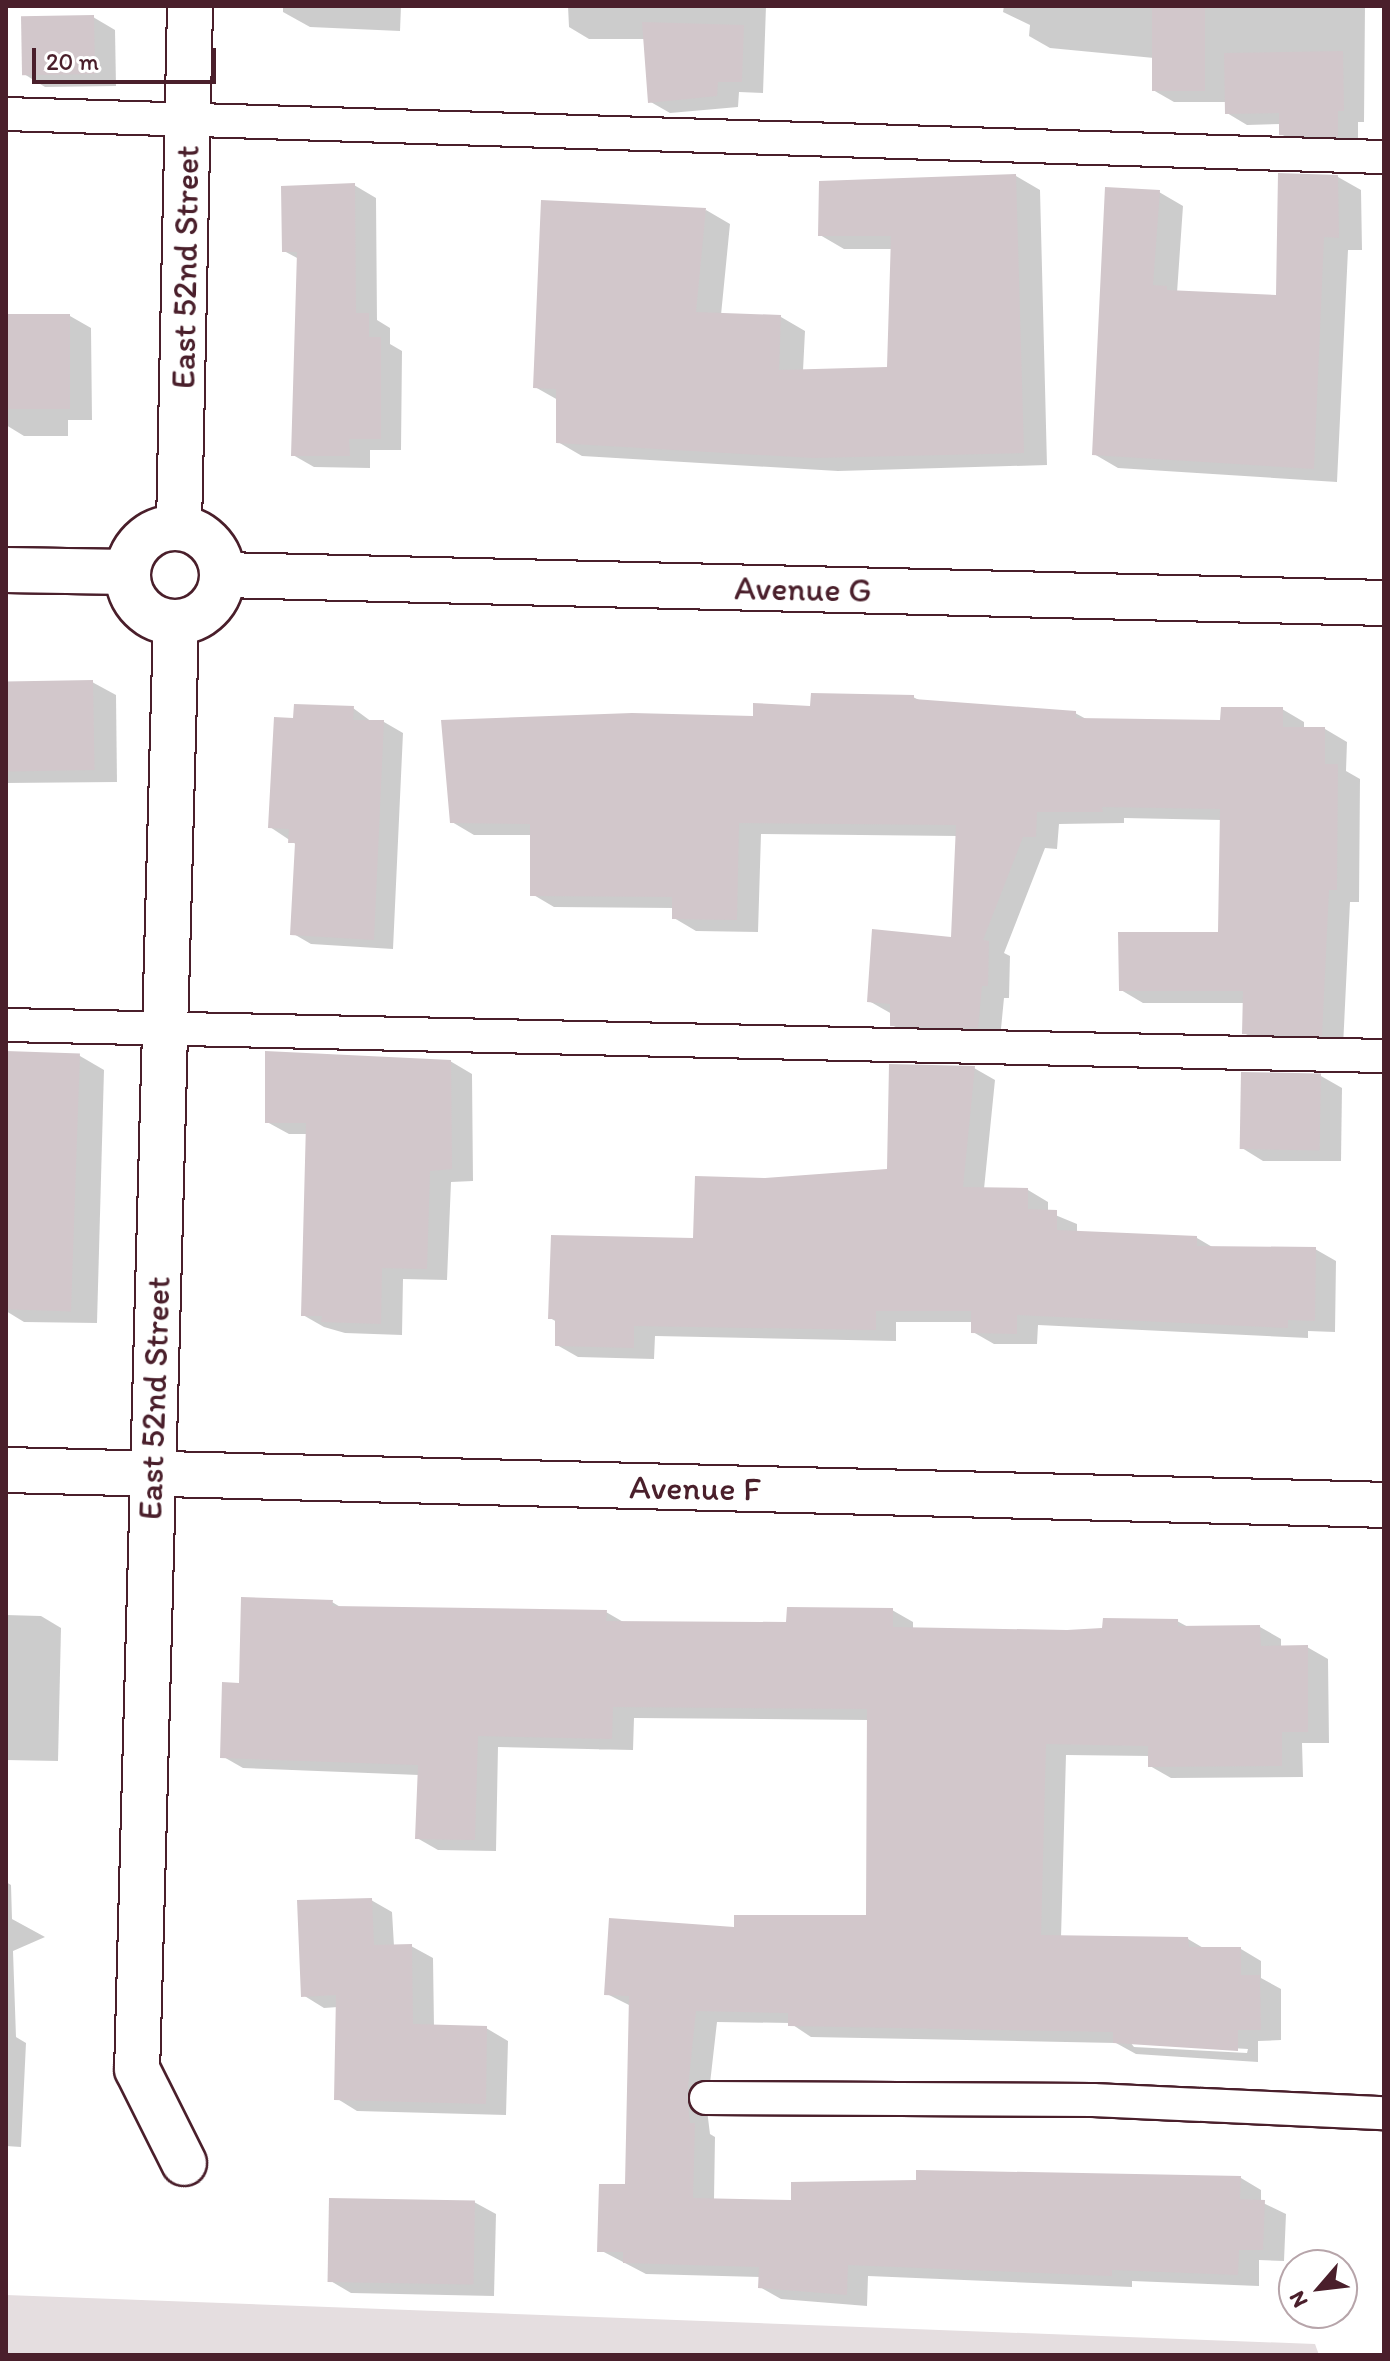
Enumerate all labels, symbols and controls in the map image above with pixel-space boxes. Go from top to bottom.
scale bar [36,32,220,82]
text: 20 m [46,47,99,76]
street label: East 52nd Street [162,145,208,389]
street label: Avenue G [734,567,872,611]
street label: East 52nd Street [129,1276,179,1520]
street label: Avenue F [629,1466,761,1510]
north arrow [1278,2249,1358,2329]
text: N [1283,2287,1314,2312]

